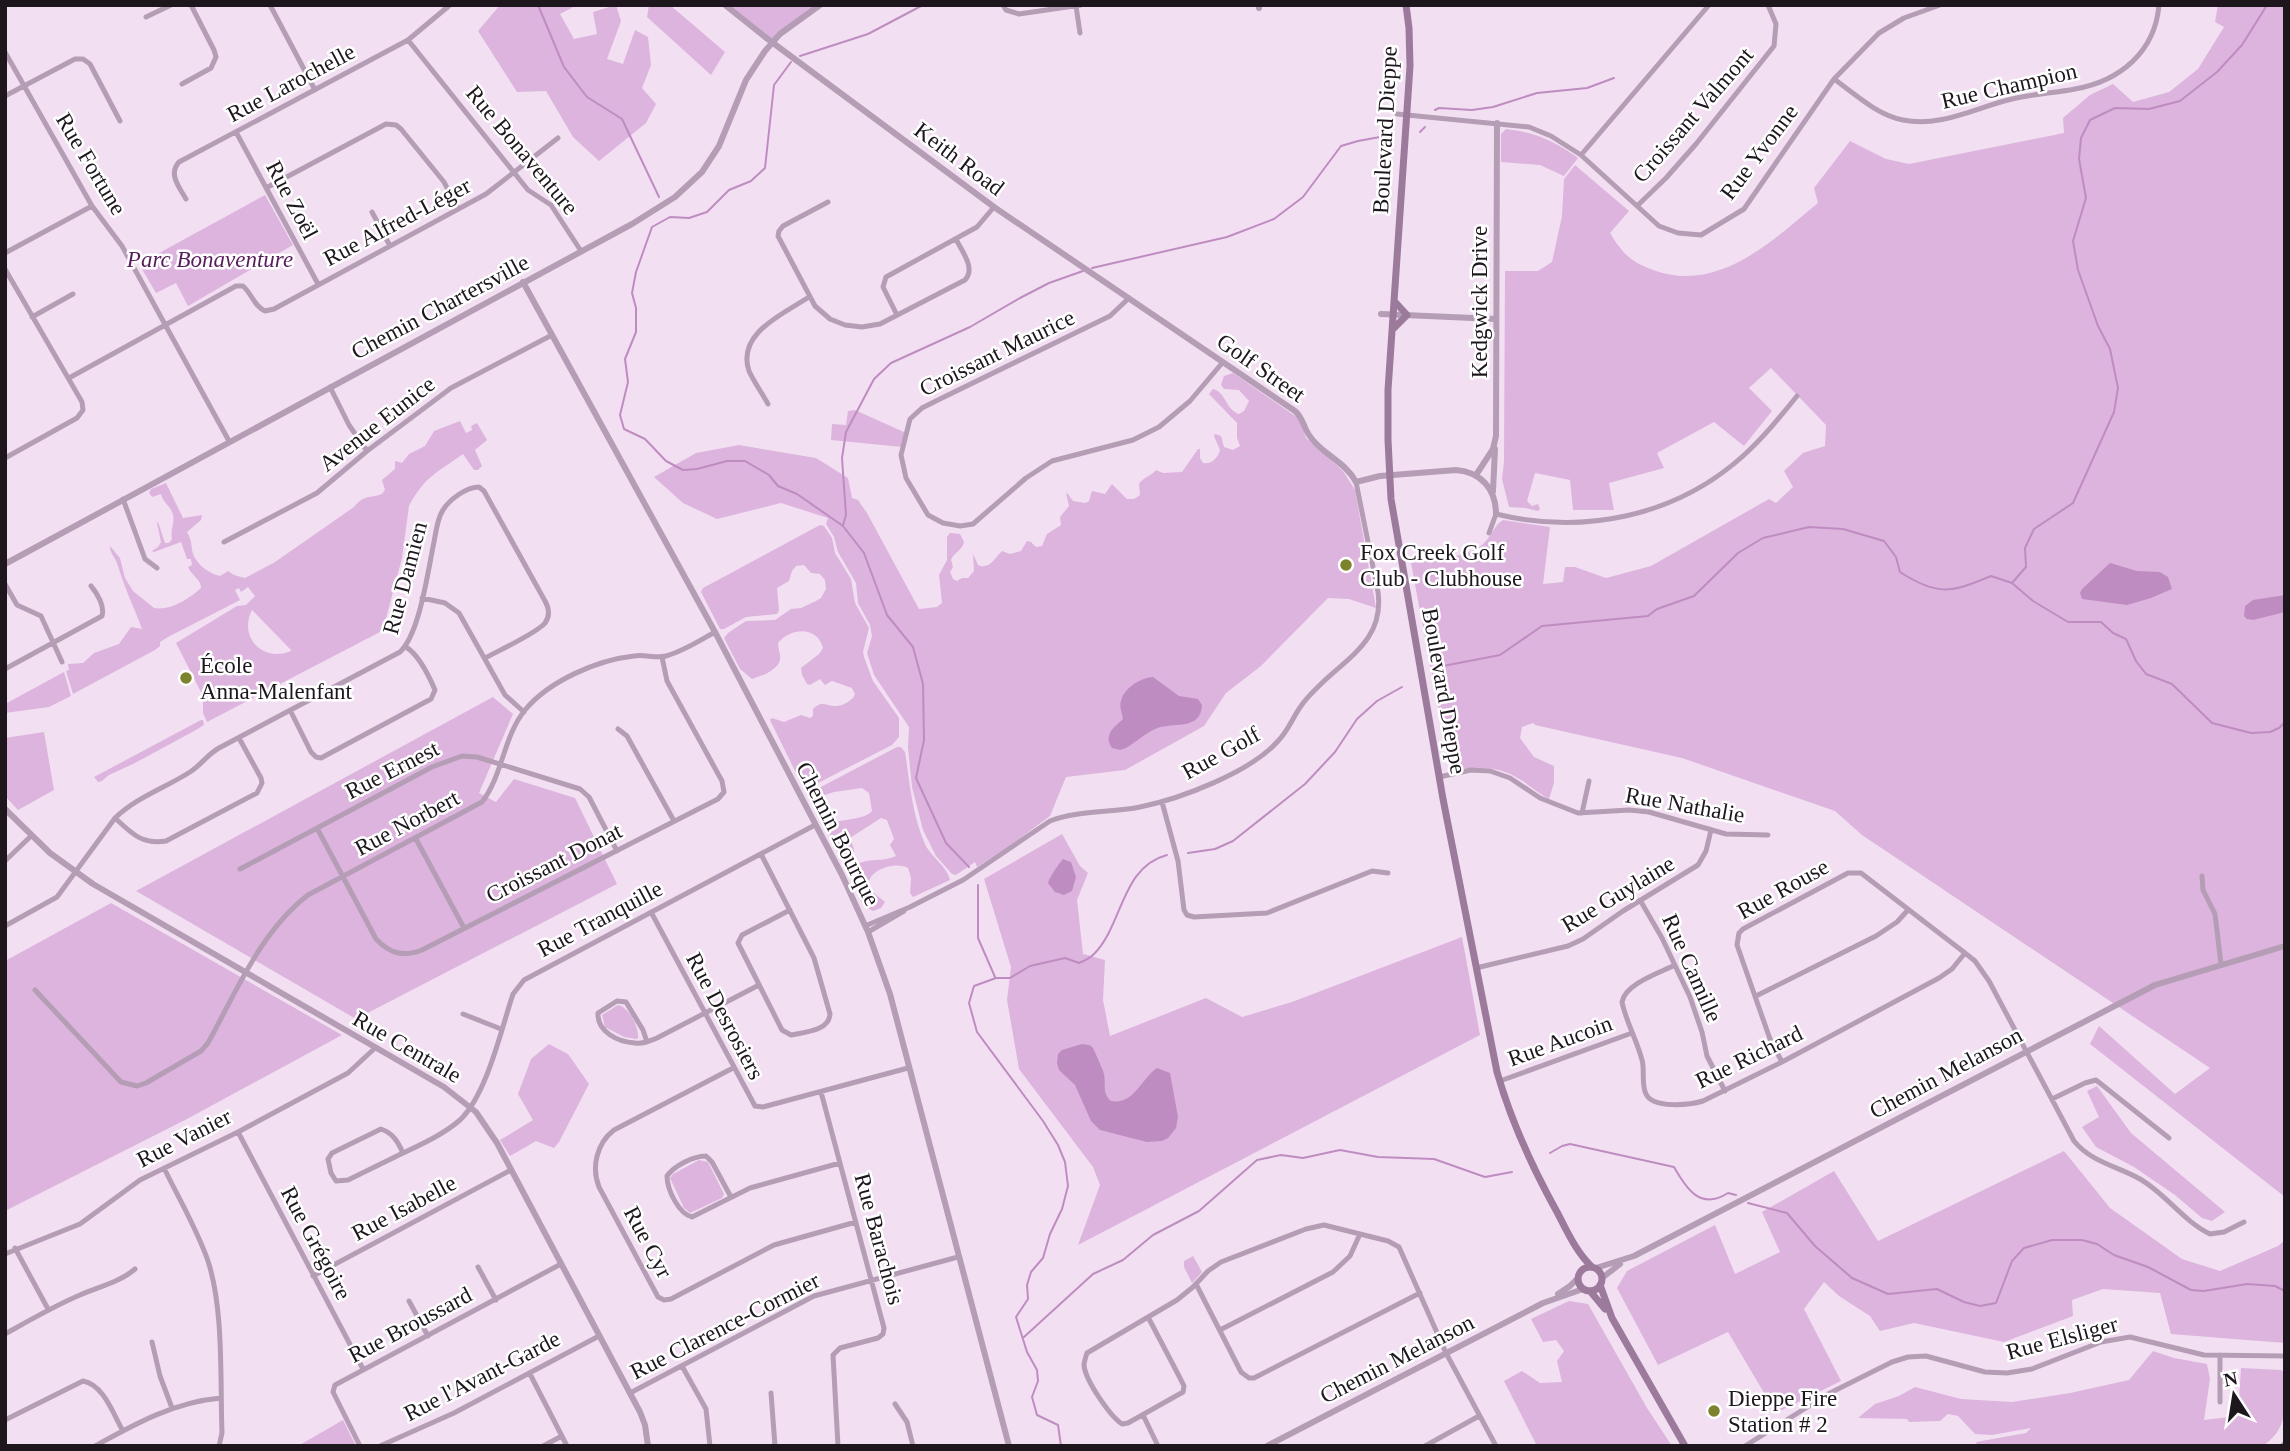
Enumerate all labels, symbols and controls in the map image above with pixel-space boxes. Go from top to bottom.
street label: Rue Larochelle [223,39,359,127]
street label: Croissant Valmont [1628,42,1759,187]
street label: Boulevard Dieppe [1368,45,1402,215]
street label: Rue Champion [1939,58,2080,114]
street label: Rue Bonaventure [461,81,583,219]
street label: Rue Yvonne [1715,100,1803,204]
street label: Rue Fortune [51,109,131,219]
street label: Keith Road [909,117,1009,201]
street label: Rue Zoël [261,157,323,243]
street label: Rue Alfred-Léger [319,173,475,271]
street label: Kedgwick Drive [1467,226,1492,378]
park label: Parc Bonaventure [126,247,293,272]
street label: Chemin Chartersville [347,250,533,364]
street label: Croissant Maurice [915,305,1079,401]
street label: Golf Street [1212,329,1310,408]
street label: Avenue Eunice [314,371,440,477]
street label: Rue Damien [378,518,432,637]
place label: Fox Creek Golf Club - Clubhouse [1360,540,1522,591]
marker: Fox Creek Golf Club - Clubhouse [1338,557,1354,573]
street label: Boulevard Dieppe [1417,606,1471,776]
place label: École Anna-Malenfant [200,653,353,704]
marker: École Anna-Malenfant [178,670,194,686]
street label: Rue Golf [1178,721,1265,785]
street label: Rue Ernest [341,736,443,804]
street label: Chemin Bourque [791,758,885,910]
street label: Rue Nathalie [1623,782,1747,828]
street label: Rue Norbert [351,785,464,861]
street label: Croissant Donat [482,818,627,908]
street label: Rue Guylaine [1557,851,1679,937]
street label: Rue Rouse [1733,854,1833,924]
street label: Rue Tranquille [533,876,667,962]
street label: Rue Camille [1657,910,1727,1026]
street label: Rue Desrosiers [681,948,769,1084]
street label: Rue Centrale [348,1006,466,1088]
street label: Rue Aucoin [1504,1010,1616,1071]
street label: Rue Richard [1692,1020,1807,1094]
street label: Chemin Melanson [1865,1022,2027,1124]
street label: Rue Vanier [133,1103,236,1172]
street label: Rue Isabelle [348,1170,460,1246]
street label: Rue Barachois [849,1171,909,1307]
street label: Rue Grégoire [276,1182,356,1304]
street label: Rue Cyr [619,1202,677,1282]
street label: Rue Clarence-Cormier [626,1267,824,1385]
street label: Rue Broussard [344,1282,476,1368]
street label: Chemin Melanson [1316,1309,1479,1409]
street label: Rue Elsliger [2004,1311,2121,1365]
street label: Rue l'Avant-Garde [400,1326,564,1426]
north arrow [2199,1360,2269,1430]
text: N [2222,1367,2240,1391]
place label: Dieppe Fire Station # 2 [1728,1386,1837,1437]
marker: Dieppe Fire Station # 2 [1706,1403,1722,1419]

